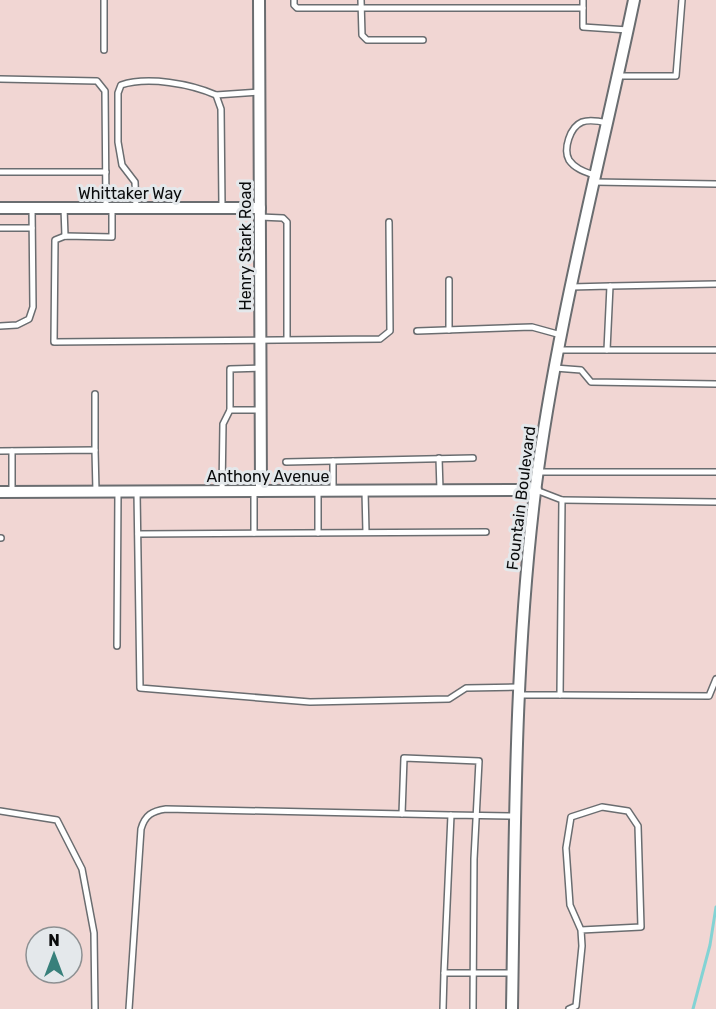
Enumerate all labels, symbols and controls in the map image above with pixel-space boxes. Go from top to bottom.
street label: Henry Stark Road [236,181,255,311]
street label: Whittaker Way [78,184,182,203]
street label: Fountain Boulevard [503,425,539,571]
street label: Anthony Avenue [207,467,329,486]
north arrow [24,925,84,985]
text: N [48,931,60,950]

